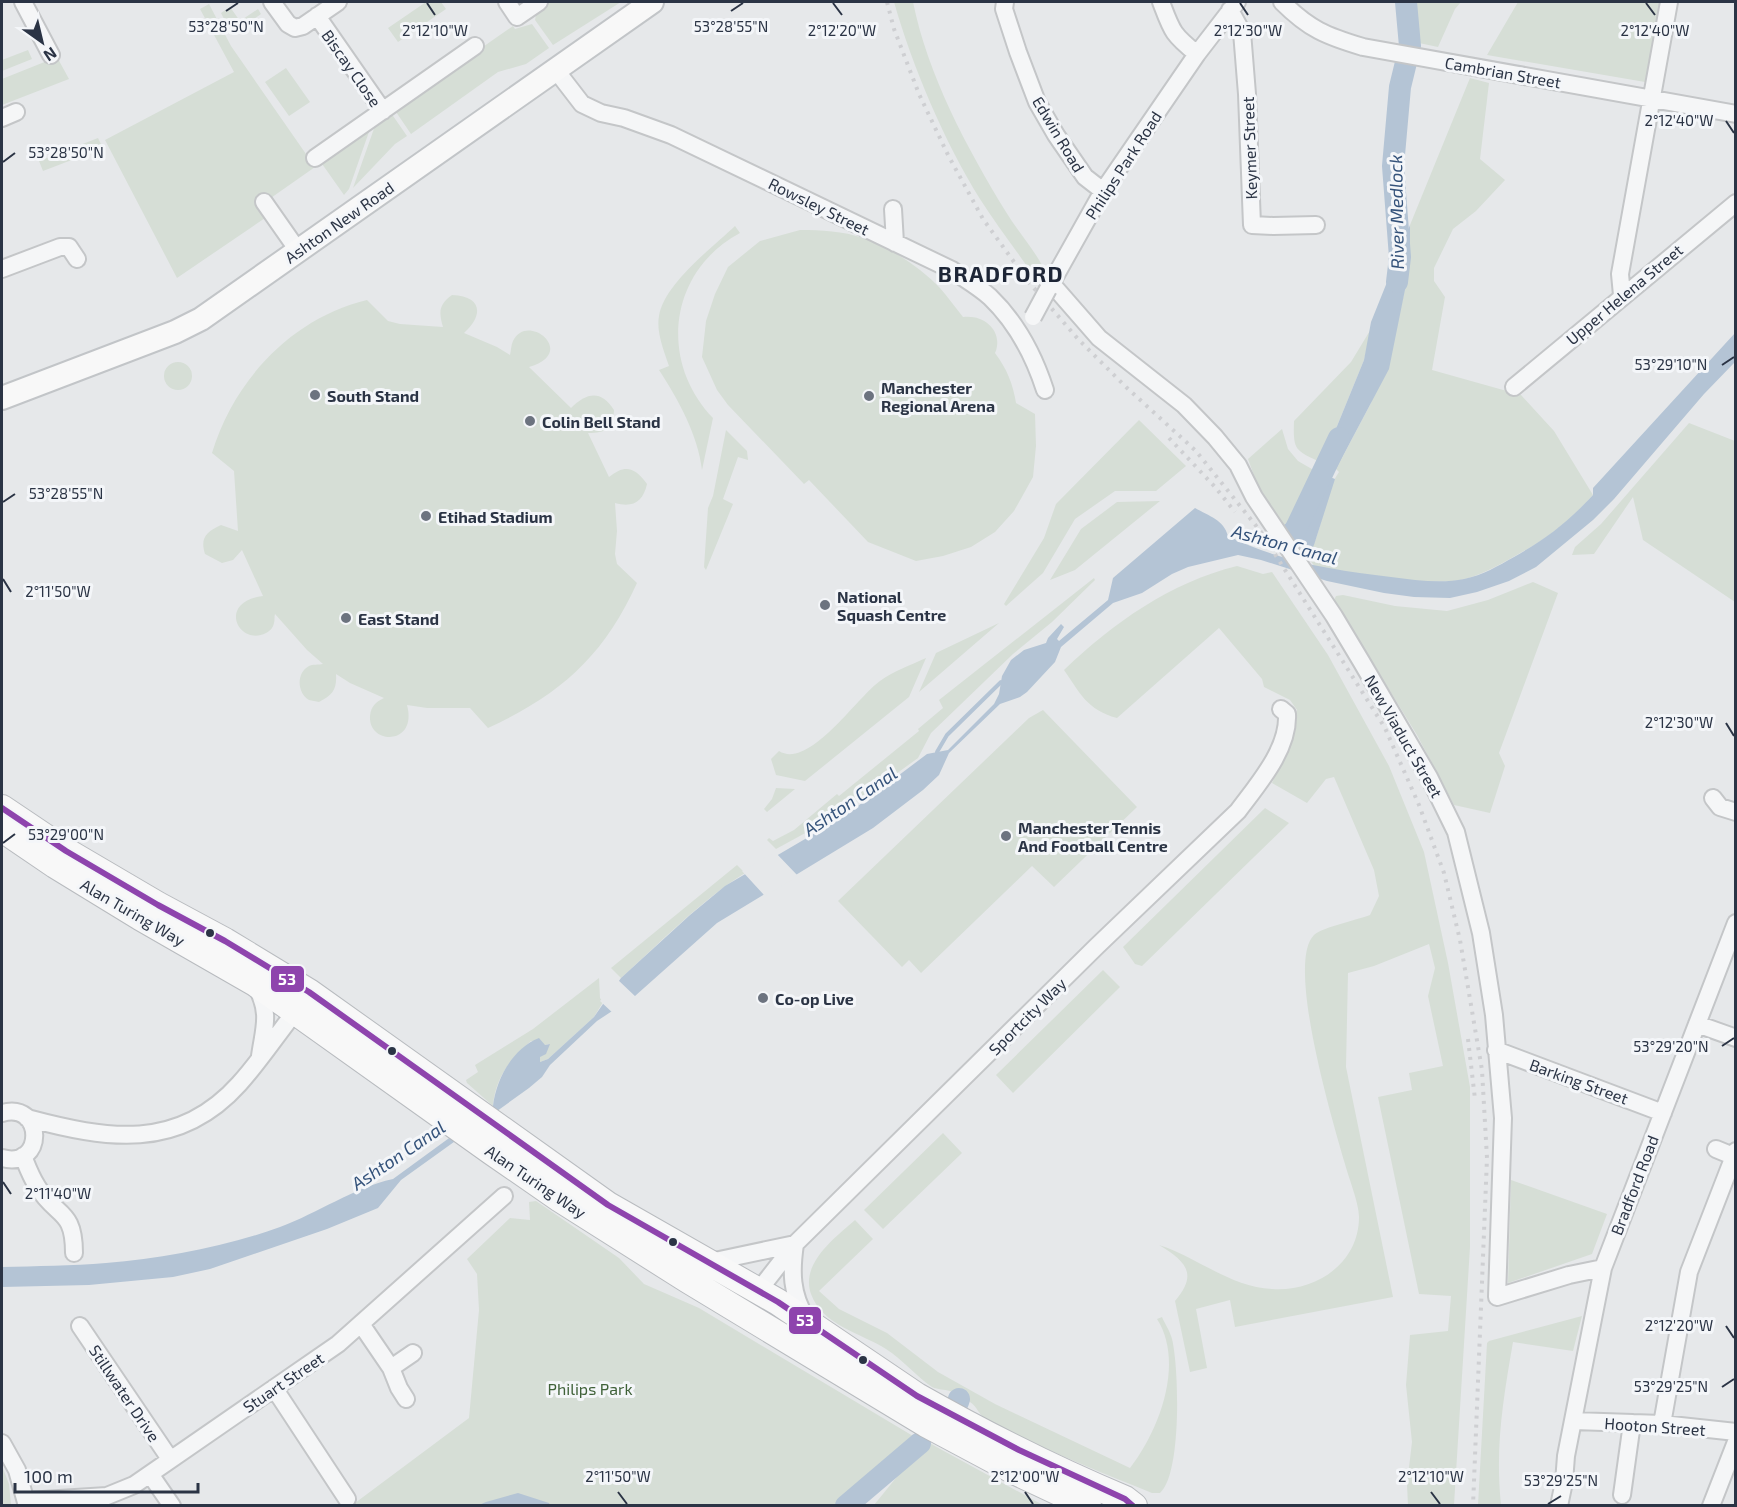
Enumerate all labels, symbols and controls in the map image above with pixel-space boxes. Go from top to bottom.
north arrow [12,12,72,72]
text: 53°28'50"N [188,17,264,35]
text: 53°28'55"N [694,17,768,35]
text: 2°12'10"W [402,21,468,39]
text: 2°12'20"W [808,21,876,39]
text: 2°12'30"W [1214,21,1282,39]
text: 2°12'40"W [1621,21,1689,39]
street label: Biscay Close [318,26,386,110]
text: N [41,44,61,66]
street label: Cambrian Street [1443,52,1563,92]
street label: Edwin Road [1029,93,1089,175]
street label: Keymer Street [1238,96,1260,200]
street label: Philips Park Road [1081,107,1165,223]
text: 2°12'40"W [1645,111,1713,129]
text: 53°28'50"N [28,143,104,161]
water label: River Medlock [1384,154,1408,270]
street label: Rowsley Street [766,173,872,239]
street label: Ashton New Road [281,177,397,267]
street label: Upper Helena Street [1562,240,1686,348]
district label: BRADFORD [938,260,1064,286]
text: 53°29'10"N [1635,355,1707,373]
place label: Manchester Regional Arena [881,378,995,415]
place label: South Stand [327,386,419,405]
marker: South Stand [308,388,322,402]
marker: Manchester Regional Arena [862,389,876,403]
place label: Colin Bell Stand [542,412,661,431]
marker: Colin Bell Stand [523,414,537,428]
text: 53°28'55"N [29,484,103,502]
place label: Etihad Stadium [438,507,553,526]
marker: Etihad Stadium [419,509,433,523]
water label: Ashton Canal [1229,519,1340,569]
text: 2°11'50"W [25,582,91,600]
place label: National Squash Centre [837,587,946,624]
marker: National Squash Centre [818,598,832,612]
place label: East Stand [358,609,439,628]
marker: East Stand [339,611,353,625]
street label: New Viaduct Street [1361,671,1447,801]
text: 2°12'30"W [1645,713,1713,731]
water label: Ashton Canal [798,762,901,841]
place label: Manchester Tennis And Football Centre [1018,818,1168,855]
text: 53°29'00"N [28,825,104,843]
marker: Manchester Tennis And Football Centre [999,829,1013,843]
street label: Alan Turing Way [78,874,189,950]
unlabelled marker [204,927,216,939]
line badge: 53 [270,965,305,993]
text: 53 [278,969,296,988]
street label: Sportcity Way [984,973,1070,1059]
place label: Co-op Live [775,989,854,1008]
marker: Co-op Live [756,991,770,1005]
text: 53°29'20"N [1633,1037,1709,1055]
unlabelled marker [386,1045,398,1057]
street label: Barking Street [1527,1054,1631,1108]
water label: Ashton Canal [346,1116,449,1195]
street label: Bradford Road [1606,1133,1662,1237]
street label: Alan Turing Way [482,1140,590,1222]
text: 2°11'40"W [25,1184,91,1202]
unlabelled marker [667,1236,679,1248]
line badge: 53 [788,1306,822,1335]
text: 53 [796,1310,814,1329]
text: 2°12'20"W [1645,1316,1713,1334]
street label: Stillwater Drive [86,1341,164,1445]
street label: Stuart Street [239,1348,327,1416]
unlabelled marker [857,1354,869,1366]
text: 53°29'25"N [1634,1377,1708,1395]
park label: Philips Park [547,1379,633,1398]
street label: Hooton Street [1604,1413,1706,1439]
scale bar [15,1456,198,1494]
text: 100 m [24,1465,73,1487]
text: 2°11'50"W [585,1467,651,1485]
text: 2°12'00"W [990,1467,1060,1485]
text: 2°12'10"W [1398,1467,1464,1485]
text: 53°29'25"N [1524,1471,1598,1489]

